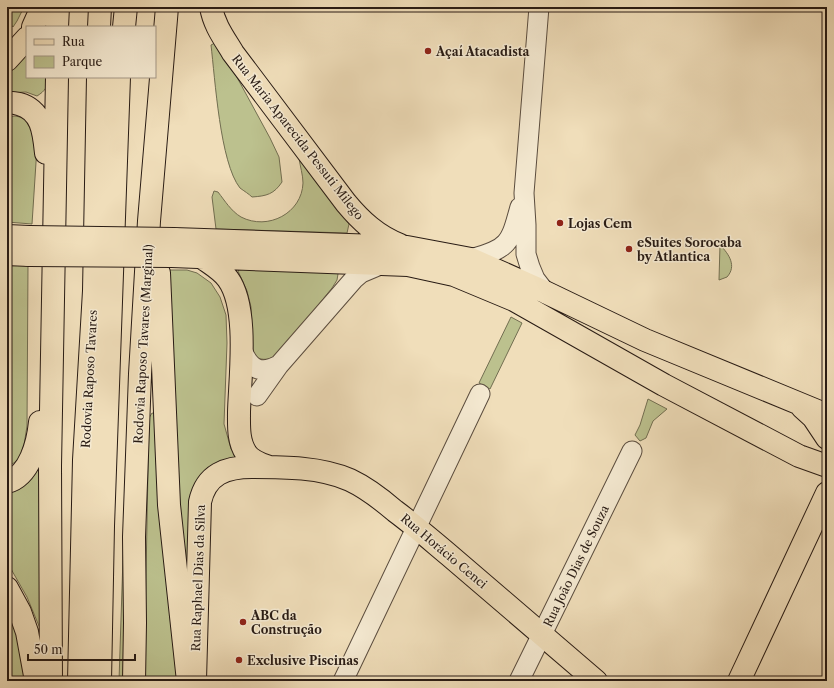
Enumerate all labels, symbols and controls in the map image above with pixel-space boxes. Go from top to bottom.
legend [26,26,156,78]
text: Rua [62,34,85,49]
place label: Açaí Atacadista [435,44,531,59]
marker: Açaí Atacadista [423,46,433,56]
street label: Rua Maria Aparecida Pessuti Milego [229,51,367,223]
text: Parque [62,54,103,69]
place label: Lojas Cem [568,216,632,231]
marker: Lojas Cem [555,218,565,228]
place label: eSuites Sorocaba by Atlantica [636,235,743,264]
street label: Rodovia Raposo Tavares (Marginal) [130,244,156,444]
marker: eSuites Sorocaba by Atlantica [624,244,634,254]
street label: Rodovia Raposo Tavares [78,309,100,449]
street label: Rua João Dias de Souza [540,502,612,629]
street label: Rua Raphael Dias da Silva [188,504,208,652]
street label: Rua Horácio Cenci [398,510,491,592]
place label: ABC da Construção [250,608,322,637]
marker: ABC da Construção [238,617,248,627]
scale bar [28,636,135,662]
text: 50 m [34,642,63,657]
place label: Exclusive Piscinas [247,653,359,668]
marker: Exclusive Piscinas [234,655,244,665]

